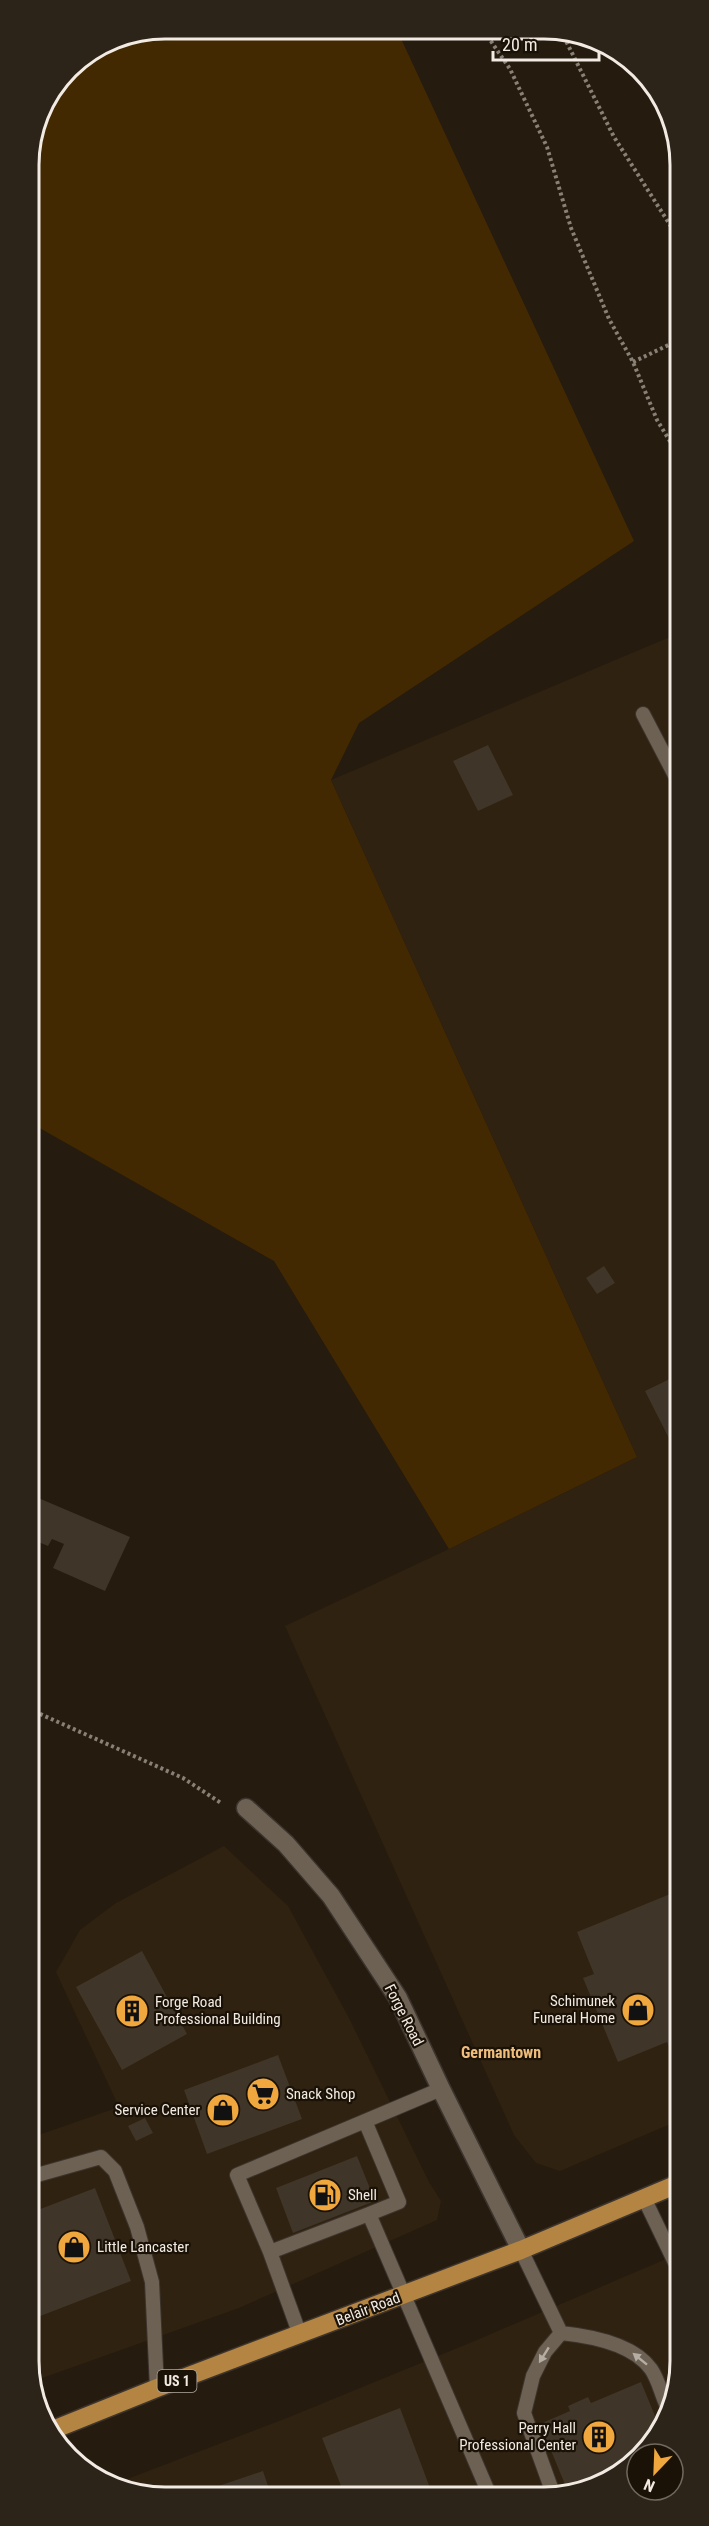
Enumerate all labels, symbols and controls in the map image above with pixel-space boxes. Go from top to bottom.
scale bar [493,24,600,62]
text: 20 m [502,34,537,55]
street label: Forge Road [381,1981,427,2049]
place label: Schimunek Funeral Home [533,1992,615,2027]
shop icon: Schimunek Funeral Home [620,1992,656,2028]
building icon: Forge Road Professional Building [114,1993,150,2029]
place label: Forge Road Professional Building [155,1993,281,2028]
district label: Germantown [461,2043,541,2062]
supermarket icon: Snack Shop [245,2076,281,2112]
place label: Snack Shop [286,2085,355,2103]
shop icon: Service Center [205,2092,241,2128]
place label: Service Center [114,2101,200,2119]
fuel station icon: Shell [307,2177,343,2213]
place label: Shell [348,2186,377,2204]
shop icon: Little Lancaster [56,2229,92,2265]
place label: Little Lancaster [97,2238,189,2256]
street label: Belair Road [333,2289,403,2329]
one-way arrow [539,2347,550,2363]
one-way arrow [632,2353,648,2366]
road number: US 1 [158,2370,196,2392]
place label: Perry Hall Professional Center [459,2419,576,2454]
building icon: Perry Hall Professional Center [581,2419,617,2455]
north arrow [625,2442,685,2502]
text: N [641,2475,658,2496]

